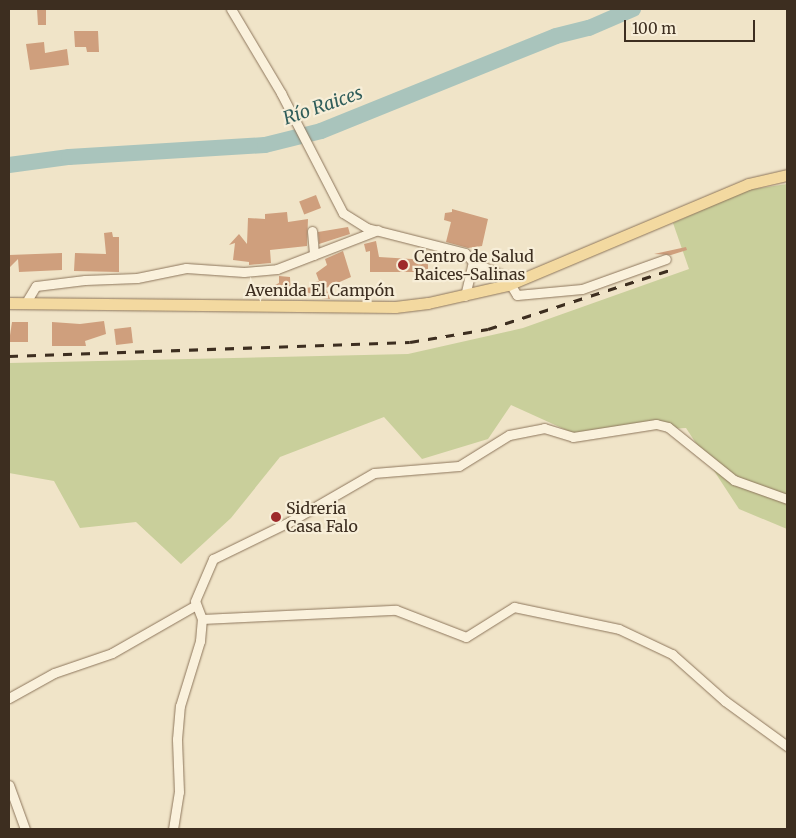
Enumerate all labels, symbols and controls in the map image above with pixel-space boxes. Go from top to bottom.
scale bar [626,10,757,42]
text: 100 m [632,19,676,38]
water label: Río Raices [280,82,366,130]
place label: Centro de Salud Raices-Salinas [414,246,534,284]
marker: Centro de Salud Raices-Salinas [396,258,410,272]
street label: Avenida El Campón [245,280,395,300]
place label: Sidreria Casa Falo [286,498,358,536]
marker: Sidreria Casa Falo [270,511,282,523]

